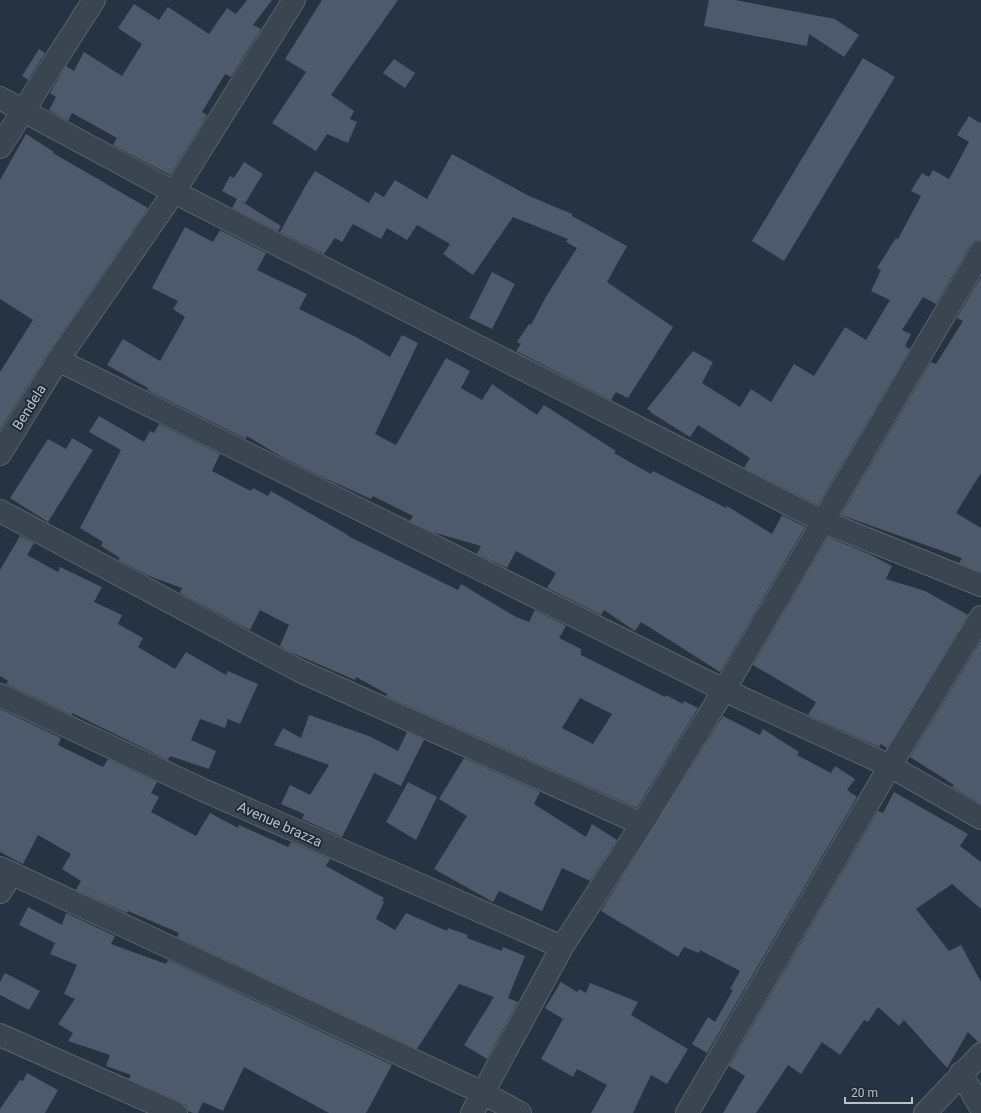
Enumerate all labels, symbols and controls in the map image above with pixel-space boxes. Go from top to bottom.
street label: Bendela [9,381,49,433]
street label: Avenue brazza [235,798,325,850]
scale bar [845,1079,912,1105]
text: 20 m [851,1086,878,1100]

